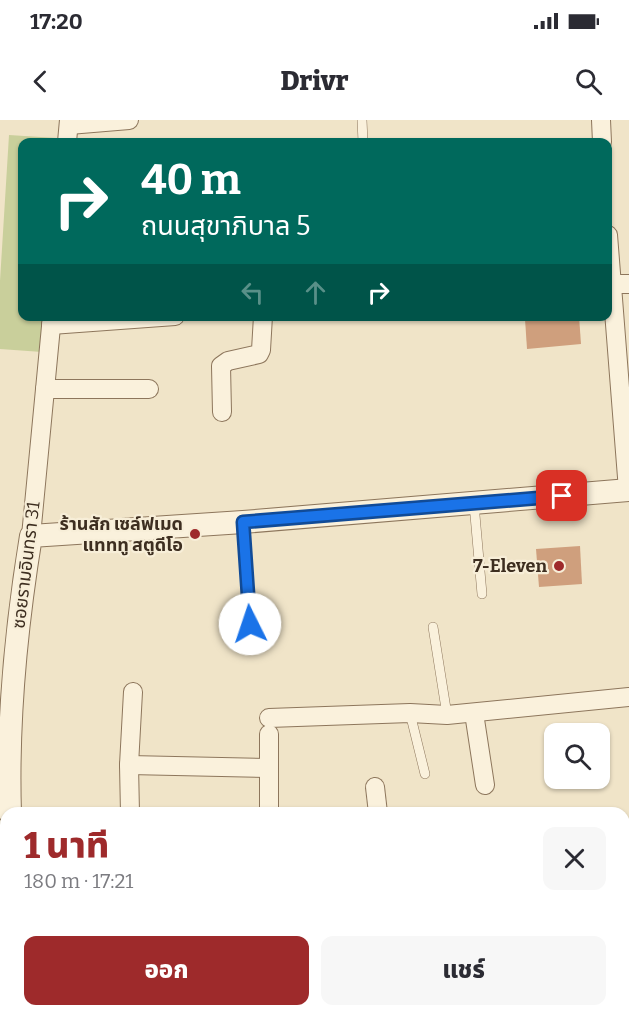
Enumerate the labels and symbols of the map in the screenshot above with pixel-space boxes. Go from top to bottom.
pin [536,470,587,521]
street label: ซอยรามอินทรา 31 [7,500,45,630]
place label: ร้านสัก เซล์ฟเมด แทททู สตูดีโอ [60,513,183,556]
marker: ร้านสัก เซล์ฟเมด แทททู สตูดีโอ [188,527,202,541]
place label: 7-Eleven [473,555,547,577]
marker: 7-Eleven [552,559,566,573]
position arrow [218,592,282,656]

